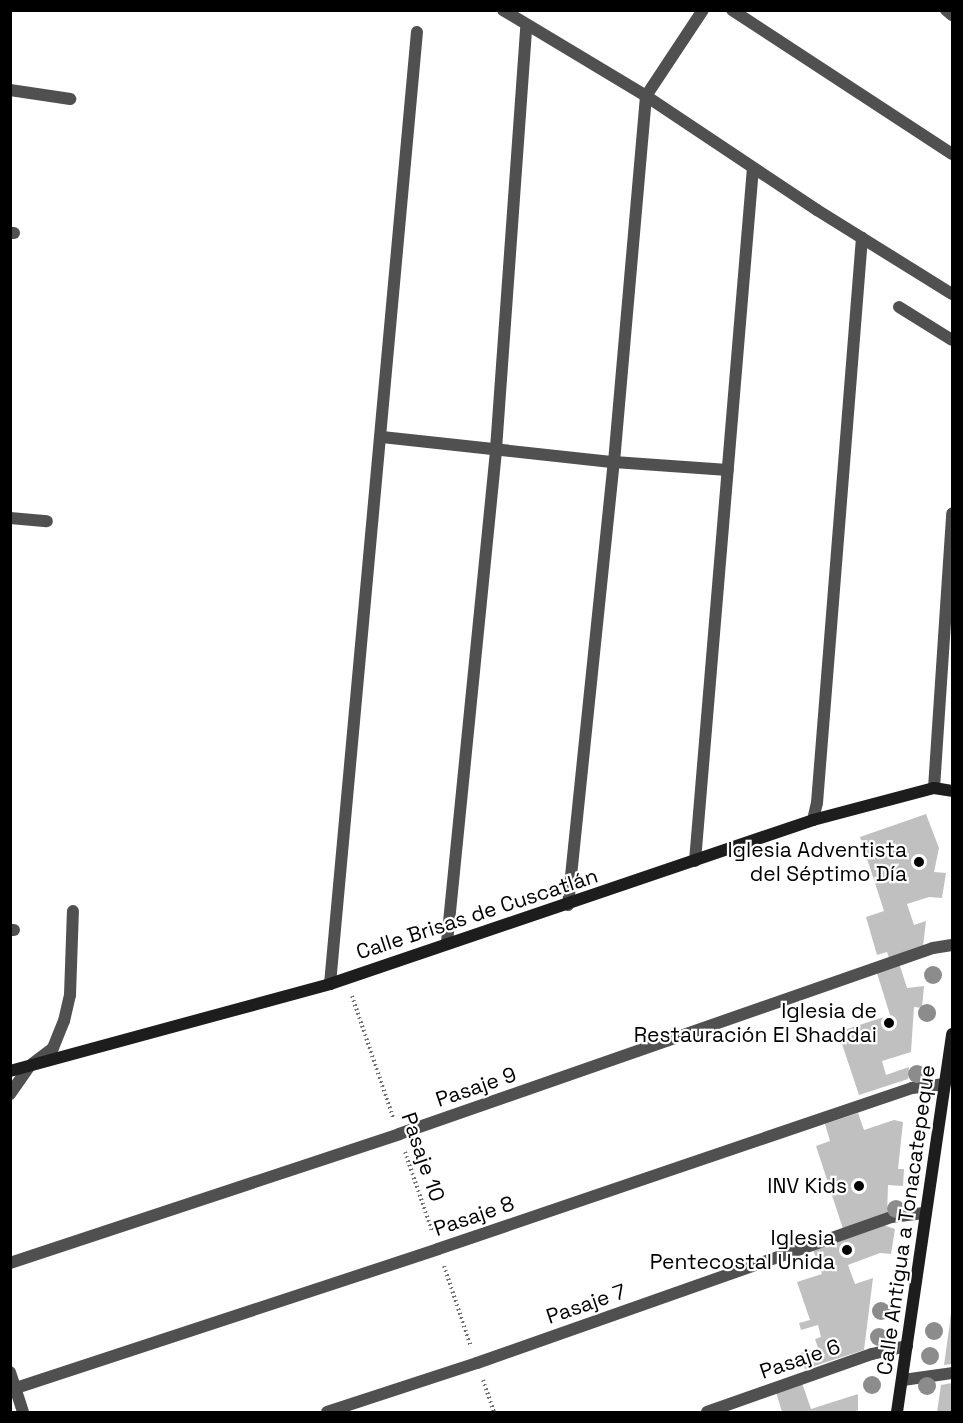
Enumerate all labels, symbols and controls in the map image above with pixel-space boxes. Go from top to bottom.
place label: Iglesia Adventista del Séptimo Día [727,837,907,887]
marker: Iglesia Adventista del Séptimo Día [912,855,926,869]
street label: Calle Brisas de Cuscatlán [353,863,601,965]
place label: Iglesia de Restauración El Shaddai [634,998,877,1048]
marker: Iglesia de Restauración El Shaddai [882,1016,896,1030]
street label: Pasaje 9 [433,1062,519,1112]
street label: Calle Antigua a Tonacatepeque [872,1063,940,1377]
street label: Pasaje 10 [396,1109,450,1205]
place label: INV Kids [767,1173,847,1199]
marker: INV Kids [852,1179,866,1193]
street label: Pasaje 8 [430,1190,518,1242]
place label: Iglesia Pentecostal Unida [650,1225,835,1275]
marker: Iglesia Pentecostal Unida [840,1243,854,1257]
street label: Pasaje 7 [543,1279,629,1329]
street label: Pasaje 6 [757,1334,843,1384]

